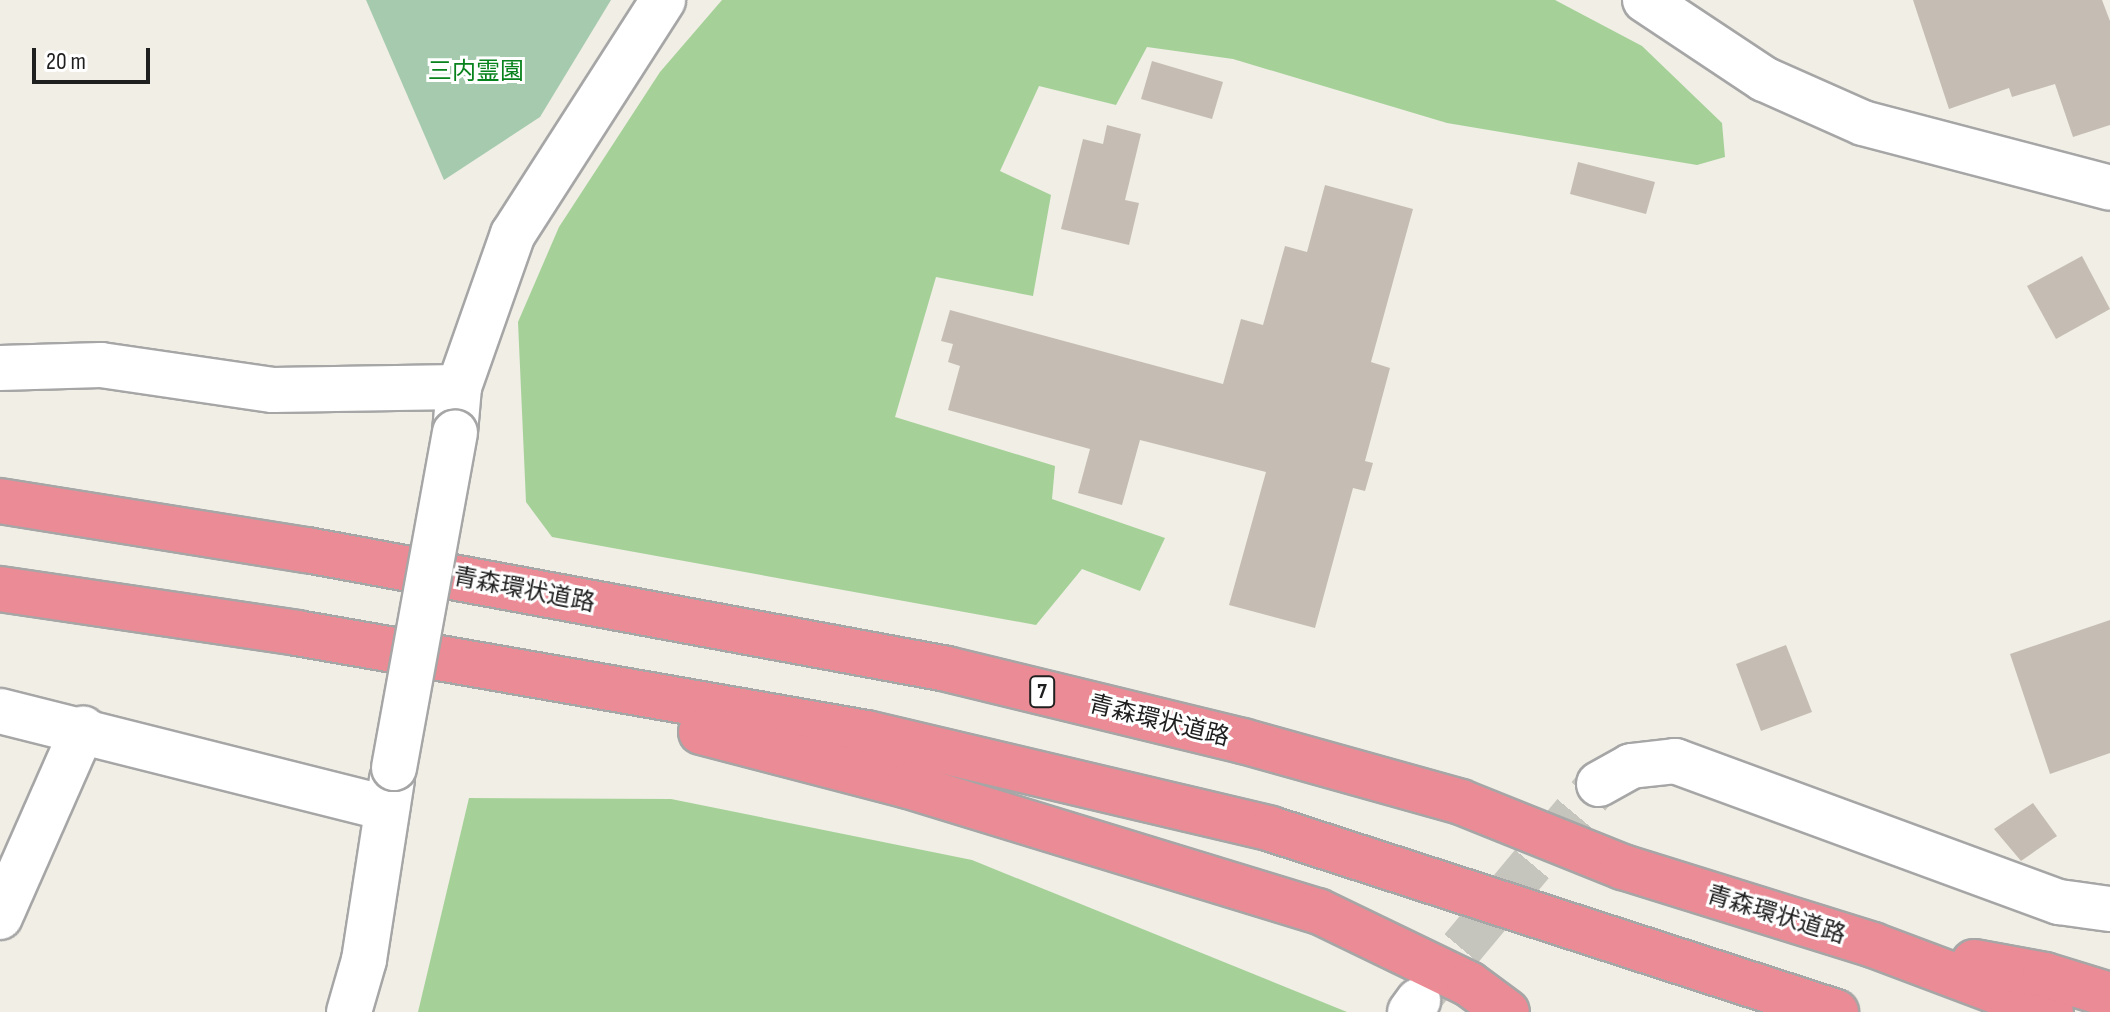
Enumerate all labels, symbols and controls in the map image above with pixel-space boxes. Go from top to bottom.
scale bar [36,32,154,82]
text: 20 m [46,47,86,76]
park label: 三内霊園 [428,58,524,86]
street label: 青森環状道路 [451,562,597,618]
road number: 7 [1028,674,1056,710]
street label: 青森環状道路 [1086,690,1232,752]
street label: 青森環状道路 [1703,880,1849,950]

